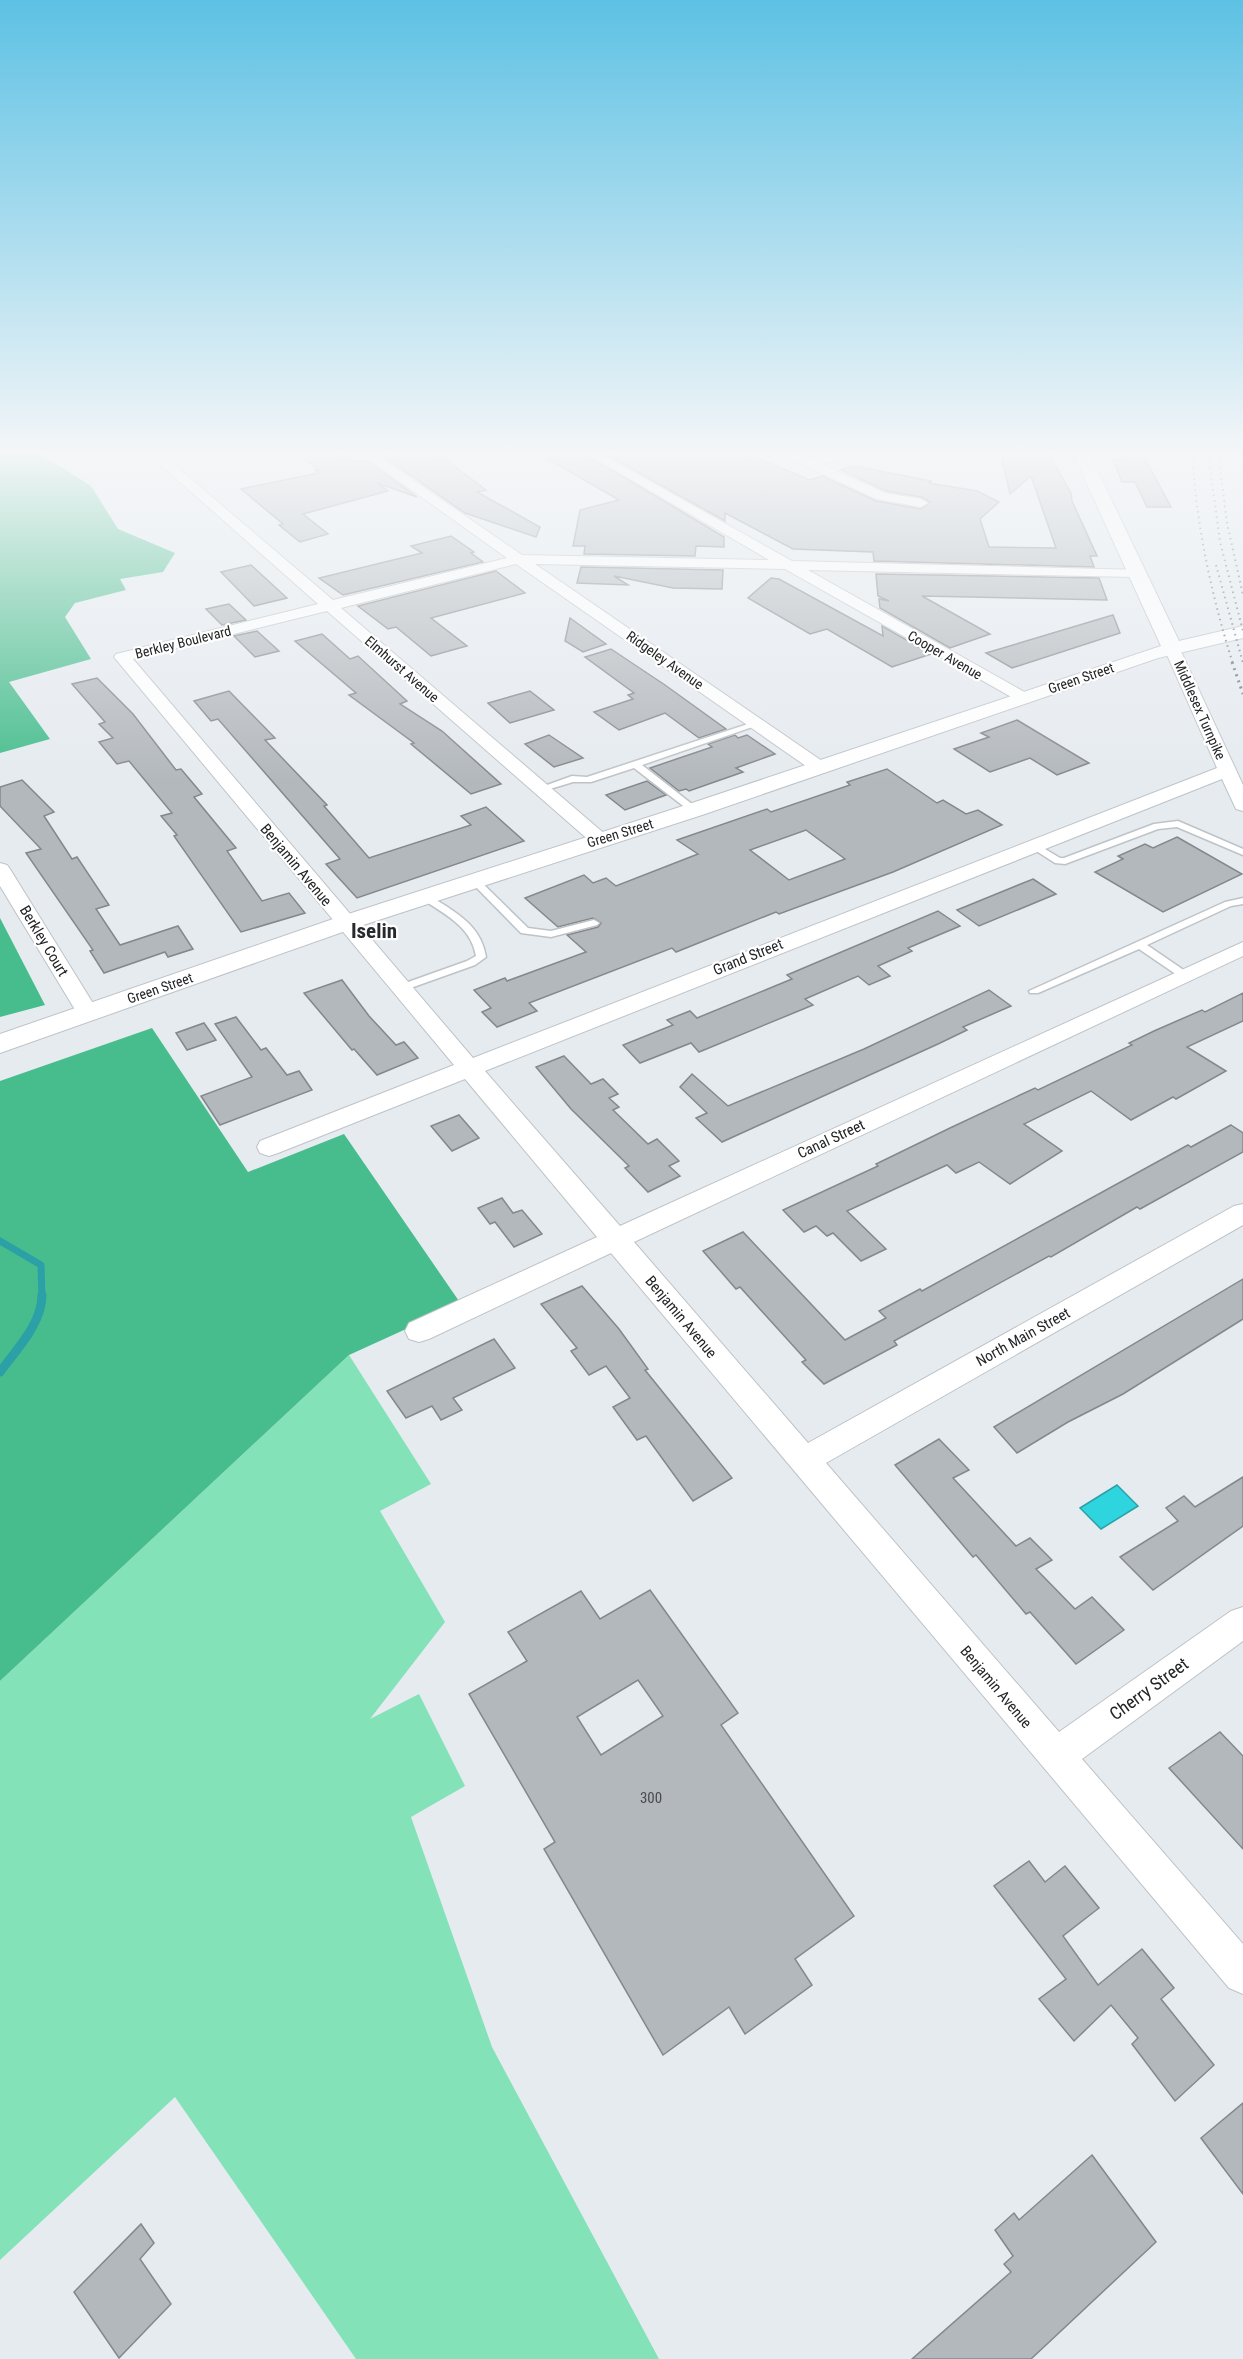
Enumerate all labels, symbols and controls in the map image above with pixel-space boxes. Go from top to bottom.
street label: Berkley Boulevard [133,622,233,662]
street label: Cooper Avenue [905,627,985,683]
street label: Ridgeley Avenue [624,628,707,693]
street label: Elmhurst Avenue [362,633,442,706]
street label: Middlesex Turnpike [1171,658,1229,762]
street label: Green Street [1046,659,1116,697]
street label: Green Street [585,815,655,851]
street label: Benjamin Avenue [256,820,336,910]
street label: Berkley Court [16,902,72,980]
district label: Iselin [351,919,397,943]
street label: Grand Street [710,935,786,979]
street label: Green Street [125,969,195,1007]
street label: Canal Street [794,1116,868,1162]
street label: Benjamin Avenue [641,1272,721,1362]
street label: North Main Street [973,1304,1073,1370]
street label: Benjamin Avenue [956,1642,1036,1732]
street label: Cherry Street [1105,1653,1192,1724]
house number: 300 [640,1789,662,1807]

